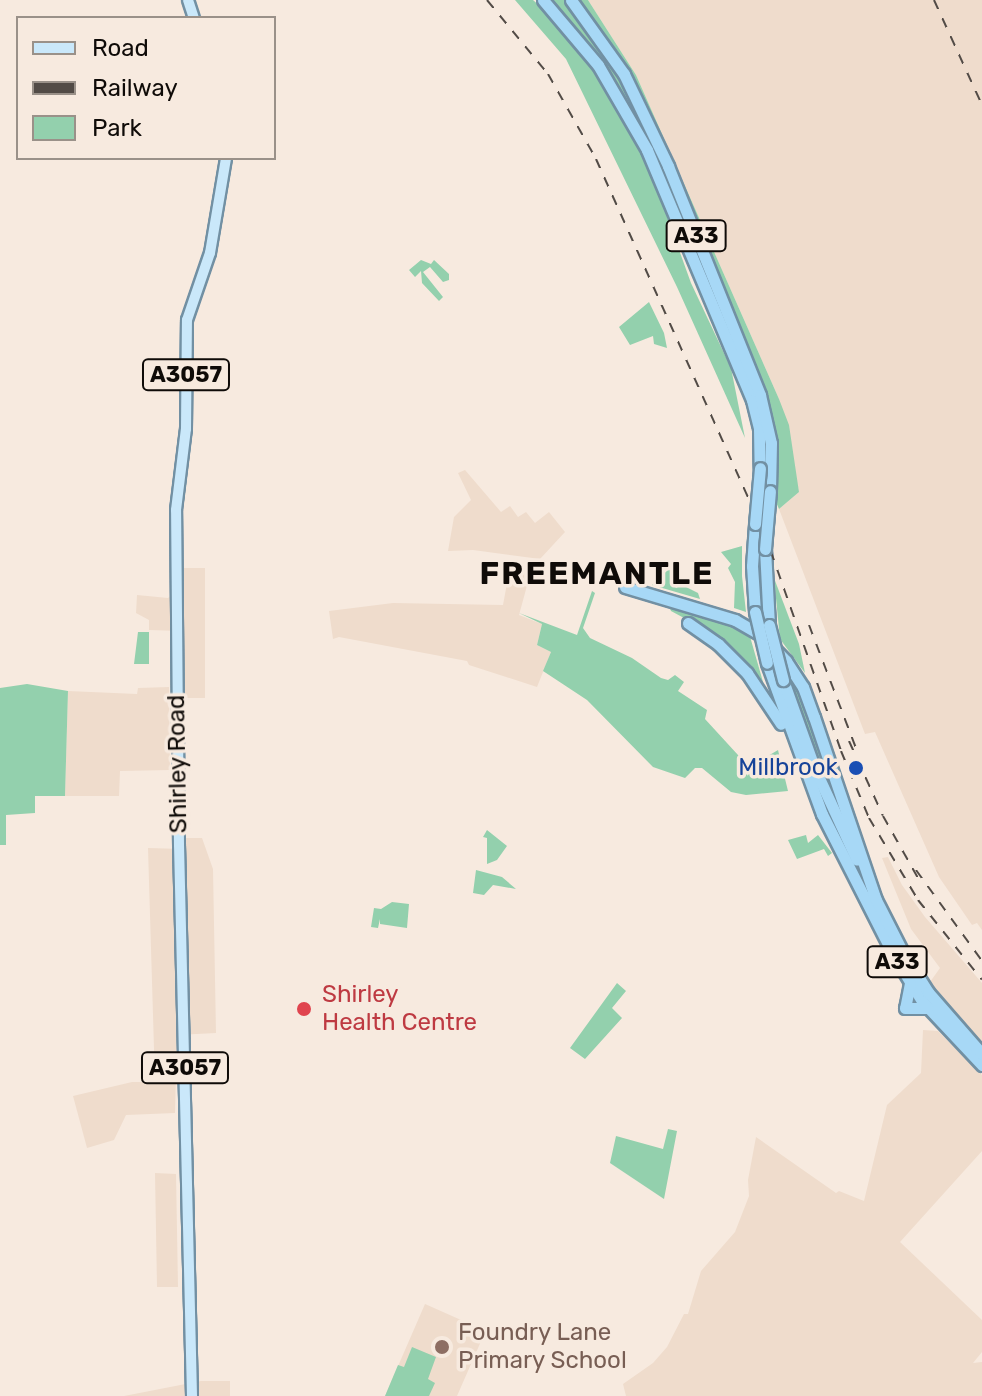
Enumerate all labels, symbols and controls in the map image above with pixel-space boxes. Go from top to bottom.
legend [16,16,276,160]
text: Road [92,34,149,62]
text: Railway [92,74,178,102]
text: Park [92,114,142,142]
road number: A33 [664,218,728,254]
road number: A3057 [140,357,232,393]
district label: FREEMANTLE [480,554,714,592]
street label: Shirley Road [162,694,194,834]
place label: Millbrook [738,754,838,782]
marker: Millbrook [845,757,867,779]
road number: A33 [865,944,929,980]
place label: Shirley Health Centre [322,981,477,1037]
marker: Shirley Health Centre [293,998,315,1020]
road number: A3057 [139,1050,231,1086]
place label: Foundry Lane Primary School [458,1319,627,1375]
marker: Foundry Lane Primary School [433,1338,451,1356]

